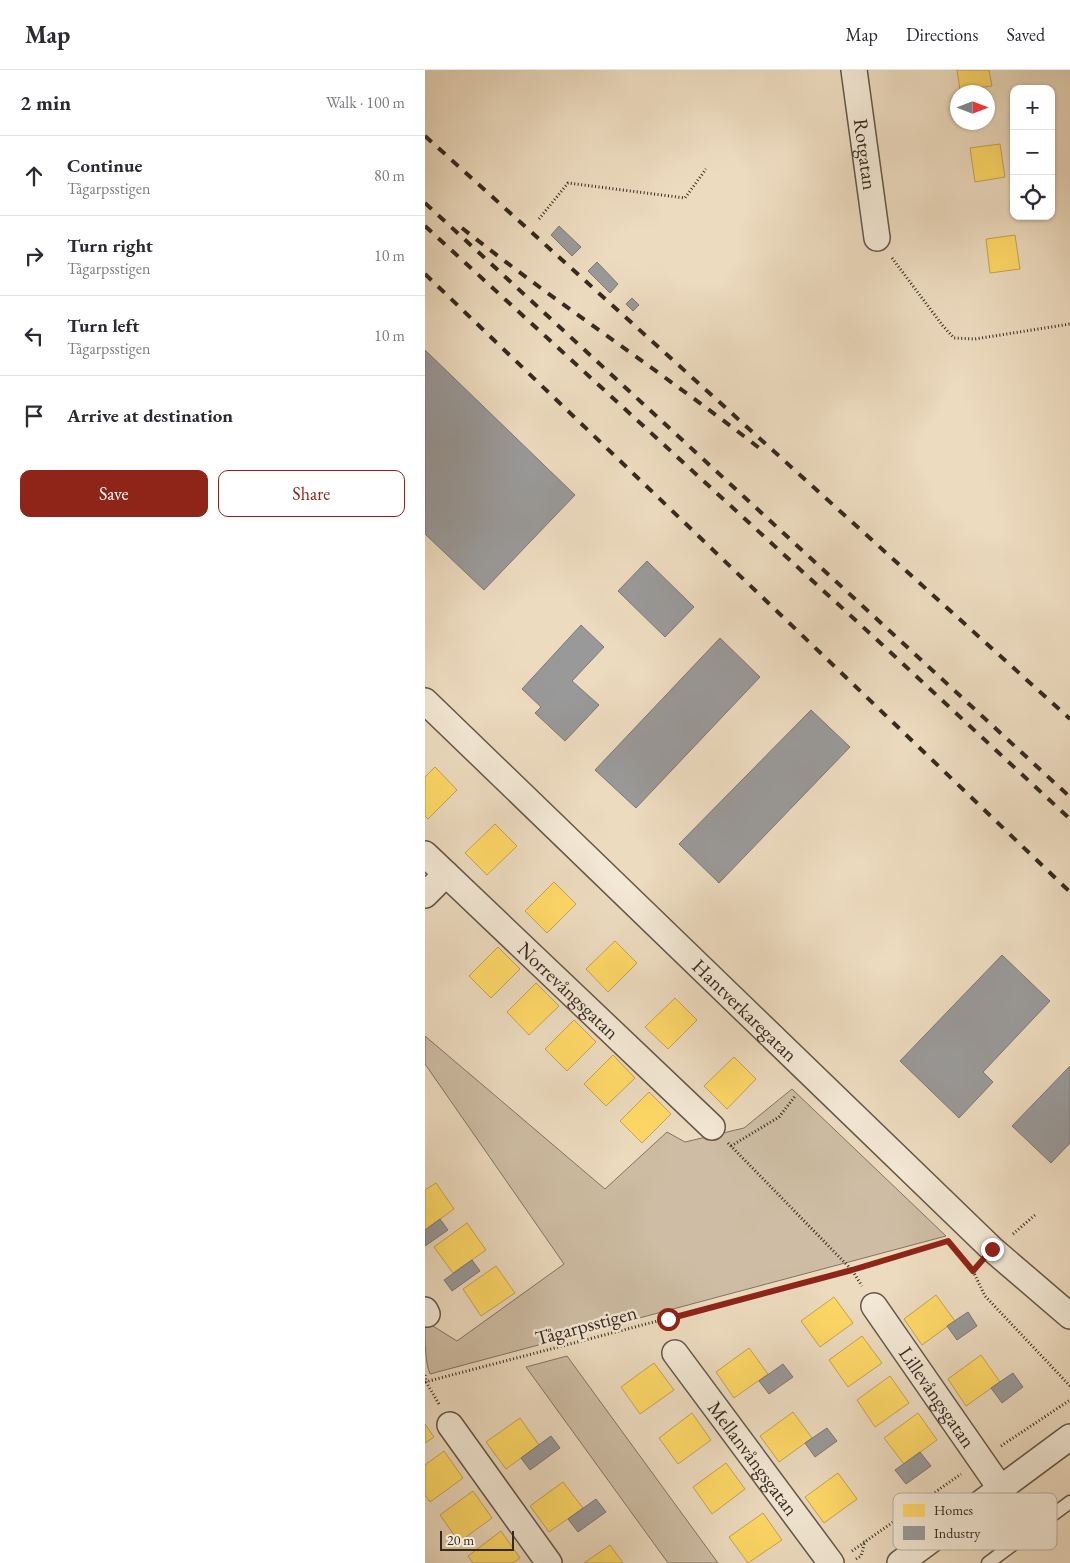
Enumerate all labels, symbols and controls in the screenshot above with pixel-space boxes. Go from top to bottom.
text: Map [25,19,70,50]
text: Map [846,23,878,46]
text: Directions [906,23,978,46]
text: Saved [1006,23,1045,46]
north arrow [950,85,995,130]
map controls [1010,85,1055,220]
button: + [1010,85,1055,130]
text: 2 min [20,89,71,116]
text: Walk · 100 m [326,92,405,113]
street label: Rotgatan [848,117,883,192]
button: − [1010,130,1055,175]
text: Continue [67,153,142,178]
icon: ahead [20,162,48,190]
text: 80 m [374,165,405,186]
button: locate [1010,175,1055,220]
text: Tågarpsstigen [67,178,150,199]
text: Turn right [67,233,153,258]
icon: right [20,242,48,270]
text: 10 m [374,245,405,266]
text: Tågarpsstigen [67,258,150,279]
text: Turn left [67,313,139,338]
icon: left [20,322,48,350]
text: 10 m [374,325,405,346]
text: Tågarpsstigen [67,338,150,359]
icon: arrive [20,402,48,430]
text: Arrive at destination [67,403,233,428]
button: Save [20,470,208,517]
button: Share [218,470,405,517]
street label: Norrevångsgatan [512,936,625,1045]
street label: Hantverkaregatan [687,953,804,1068]
route end [981,1238,1004,1261]
street label: Tågarpsstigen [532,1299,640,1351]
route start [657,1308,680,1331]
street label: Lillevångsgatan [893,1341,982,1453]
street label: Mellanvångsgatan [702,1395,805,1521]
legend [893,1493,1057,1550]
text: Homes [934,1501,974,1519]
text: Industry [934,1524,981,1542]
scale bar [440,1528,514,1551]
text: 20 m [447,1531,474,1549]

